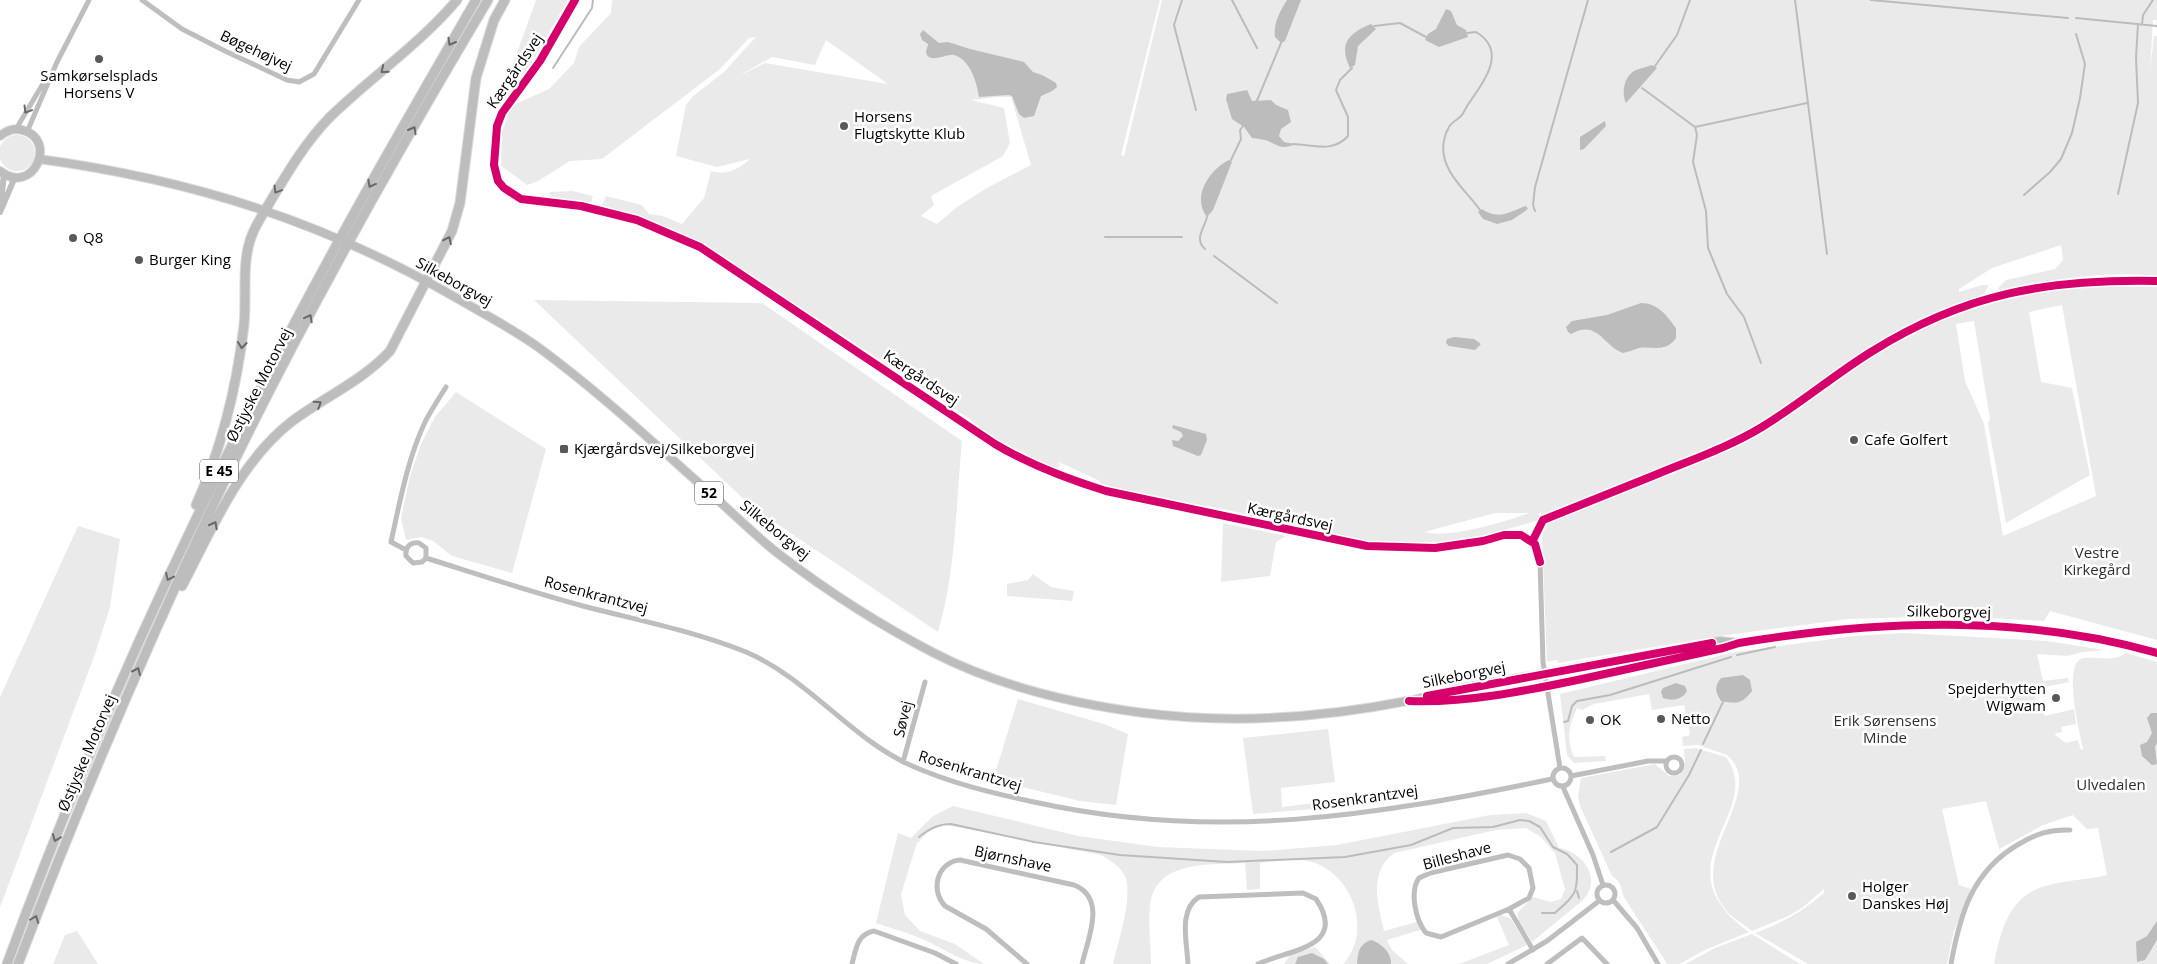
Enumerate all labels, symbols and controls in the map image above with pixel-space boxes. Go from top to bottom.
street label: Bøgehøjvej [217,25,296,75]
street label: Kærgårdsvej [482,29,547,112]
one-way arrow [448,37,458,46]
marker: Samkørselsplads Horsens V [93,53,105,65]
place label: Samkørselsplads Horsens V [40,65,158,102]
one-way arrow [381,65,390,74]
one-way arrow [24,105,34,114]
place label: Horsens Flugtskytte Klub [854,106,965,143]
marker: Horsens Flugtskytte Klub [838,120,850,132]
one-way arrow [406,126,416,135]
one-way arrow [367,178,377,187]
one-way arrow [274,185,284,194]
place label: Q8 [83,227,103,247]
marker: Q8 [67,232,79,244]
one-way arrow [442,236,452,245]
place label: Burger King [149,249,231,269]
street label: Silkeborgvej [413,252,496,310]
marker: Burger King [133,254,145,266]
one-way arrow [303,315,313,324]
street label: Østjyske Motorvej [221,324,296,445]
one-way arrow [236,342,247,350]
street label: Kærgårdsvej [880,345,963,410]
one-way arrow [313,401,322,410]
place label: Cafe Golfert [1864,429,1948,449]
marker: Cafe Golfert [1848,434,1860,446]
place label: Kjærgårdsvej/Silkeborgvej [574,438,754,458]
marker: Kjærgårdsvej/Silkeborgvej [558,443,570,455]
road number: E 45 [200,460,238,482]
road number: 52 [695,482,723,504]
street label: Silkeborgvej [737,495,815,564]
street label: Kærgårdsvej [1246,497,1335,535]
one-way arrow [208,522,218,531]
park label: Vestre Kirkegård [2063,542,2131,579]
street label: Rosenkrantzvej [542,571,650,617]
one-way arrow [164,572,175,581]
street label: Silkeborgvej [1907,600,1991,622]
street label: Silkeborgvej [1421,656,1507,692]
one-way arrow [131,667,142,676]
place label: Spejderhytten Wigwam [1948,678,2046,715]
street label: Østjyske Motorvej [52,691,120,814]
marker: Spejderhytten Wigwam [2050,692,2062,704]
street label: Søvej [888,698,916,739]
place label: Netto [1671,708,1710,728]
place label: OK [1600,709,1622,729]
park label: Erik Sørensens Minde [1834,710,1936,747]
marker: Netto [1655,713,1667,725]
marker: OK [1584,714,1596,726]
street label: Rosenkrantzvej [916,745,1024,795]
park label: Ulvedalen [2076,774,2146,794]
street label: Rosenkrantzvej [1311,780,1419,814]
one-way arrow [51,834,61,842]
street label: Billeshave [1420,836,1493,874]
street label: Bjørnshave [973,840,1054,876]
place label: Holger Danskes Høj [1862,876,1949,913]
marker: Holger Danskes Høj [1846,890,1858,902]
one-way arrow [29,915,39,923]

